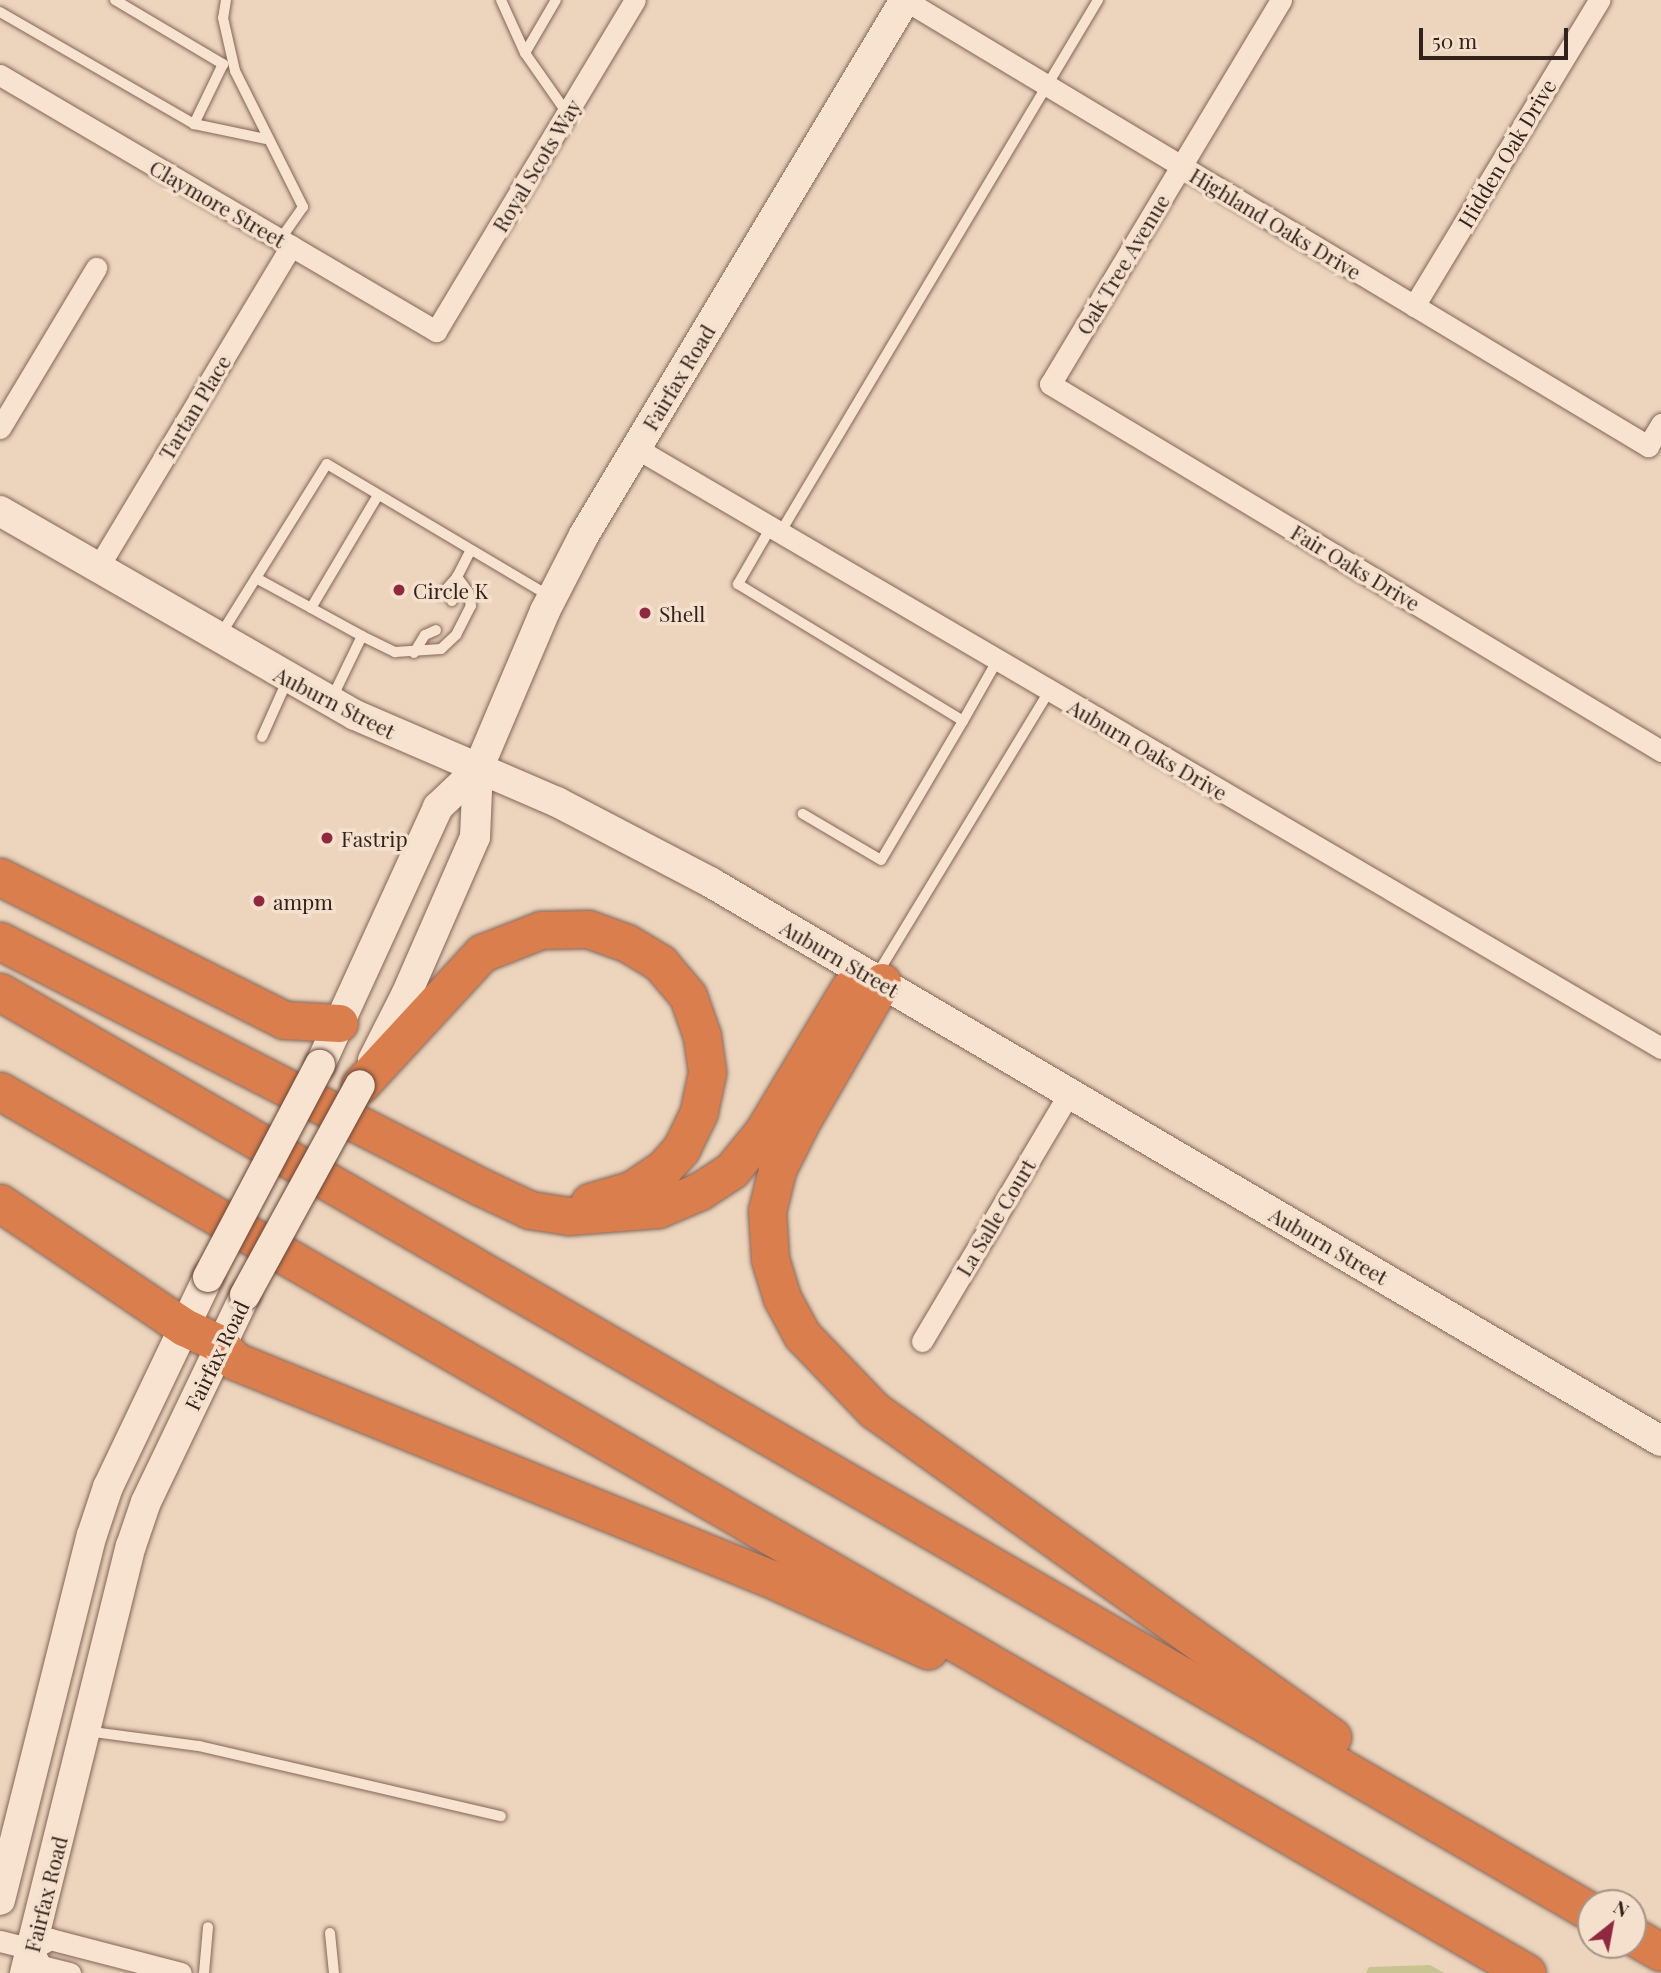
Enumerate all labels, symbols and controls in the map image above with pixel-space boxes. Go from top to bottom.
scale bar [1423,14,1572,58]
text: 50 m [1432,26,1477,54]
street label: Hidden Oak Drive [1452,74,1560,232]
street label: Royal Scots Way [486,94,586,236]
street label: Claymore Street [146,154,290,252]
street label: Highland Oaks Drive [1186,162,1366,284]
street label: Oak Tree Avenue [1070,189,1174,339]
street label: Fairfax Road [637,320,719,434]
street label: Tartan Place [153,350,235,464]
street label: Fair Oaks Drive [1287,518,1425,616]
place label: Circle K [413,577,488,603]
marker: Circle K [391,582,407,598]
place label: Shell [659,600,705,626]
marker: Shell [637,605,653,621]
street label: Auburn Street [270,661,400,743]
street label: Auburn Oaks Drive [1064,693,1232,805]
place label: Fastrip [341,825,408,851]
marker: Fastrip [319,830,335,846]
place label: ampm [273,888,333,914]
marker: ampm [251,893,267,909]
street label: Auburn Street [776,914,904,1002]
street label: La Salle Court [950,1154,1040,1280]
street label: Auburn Street [1265,1201,1393,1289]
street label: Fairfax Road [179,1296,253,1414]
street label: Fairfax Road [18,1833,72,1955]
north arrow [1577,1889,1647,1959]
text: N [1609,1893,1634,1922]

